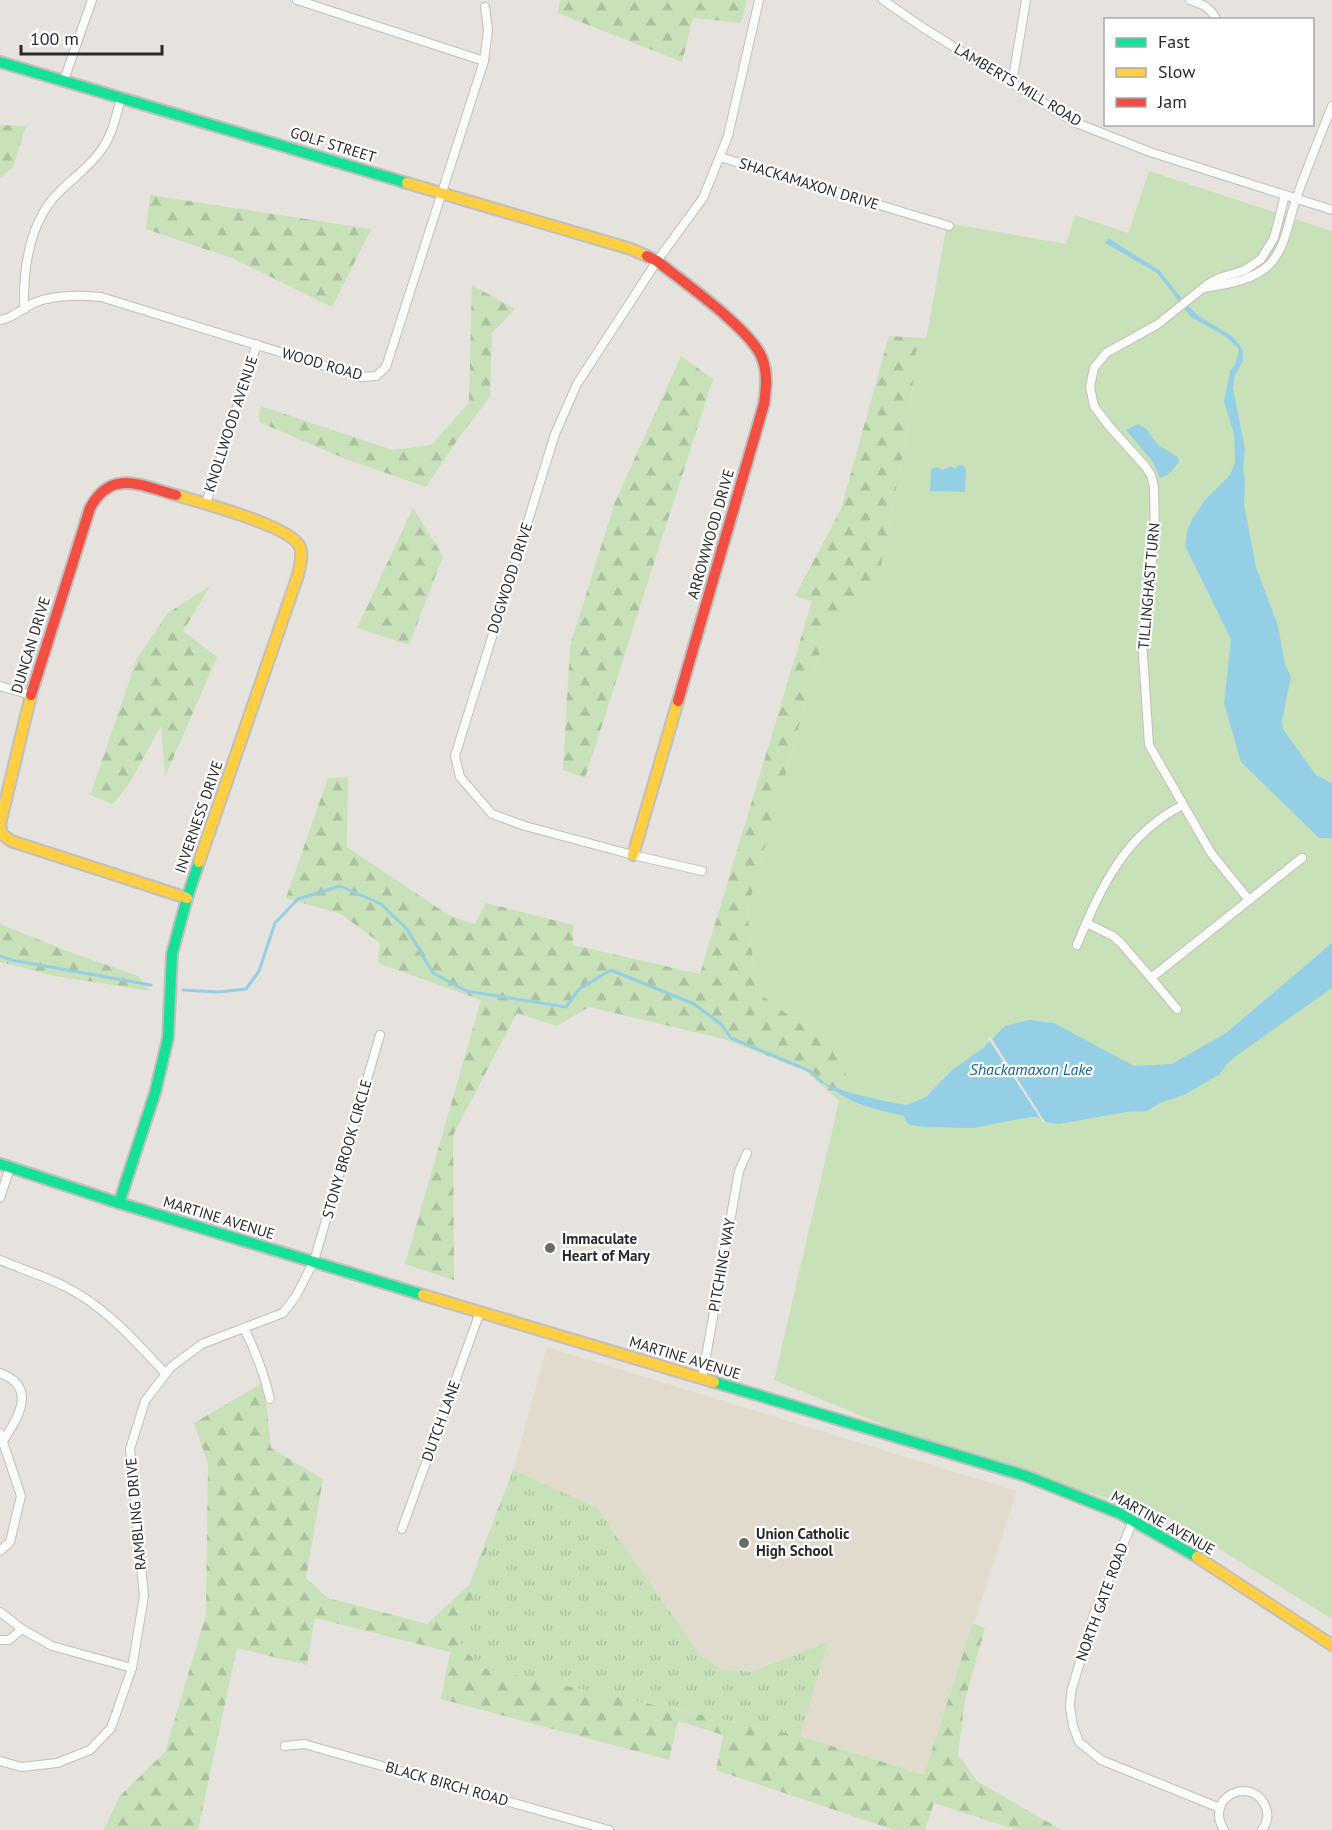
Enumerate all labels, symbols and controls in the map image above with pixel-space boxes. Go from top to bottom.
scale bar [21,18,162,56]
legend [1104,18,1314,126]
text: 100 m [30,27,79,50]
text: Fast [1158,30,1190,53]
street label: LAMBERTS MILL ROAD [951,39,1085,130]
text: Slow [1158,60,1196,83]
text: Jam [1157,90,1187,113]
street label: GOLF STREET [288,122,379,167]
street label: SHACKAMAXON DRIVE [737,153,881,214]
street label: WOOD ROAD [280,343,365,384]
street label: KNOLLWOOD AVENUE [199,353,262,495]
street label: ARROWWOOD DRIVE [683,467,738,601]
street label: DOGWOOD DRIVE [483,520,536,636]
street label: TILLINGHAST TURN [1134,522,1164,650]
street label: DUNCAN DRIVE [7,594,54,696]
street label: INVERNESS DRIVE [170,758,227,876]
water label: Shackamaxon Lake [970,1059,1093,1079]
street label: STONY BROOK CIRCLE [318,1077,375,1221]
street label: MARTINE AVENUE [161,1192,277,1244]
street label: PITCHING WAY [704,1216,739,1313]
place label: Immaculate Heart of Mary [562,1229,651,1265]
marker: Immaculate Heart of Mary [543,1241,557,1255]
street label: MARTINE AVENUE [627,1332,743,1384]
street label: DUTCH LANE [417,1378,464,1464]
street label: RAMBLING DRIVE [121,1457,150,1571]
street label: MARTINE AVENUE [1108,1486,1218,1559]
place label: Union Catholic High School [756,1524,850,1560]
marker: Union Catholic High School [737,1536,751,1550]
street label: NORTH GATE ROAD [1071,1540,1132,1664]
street label: BLACK BIRCH ROAD [383,1757,511,1810]

